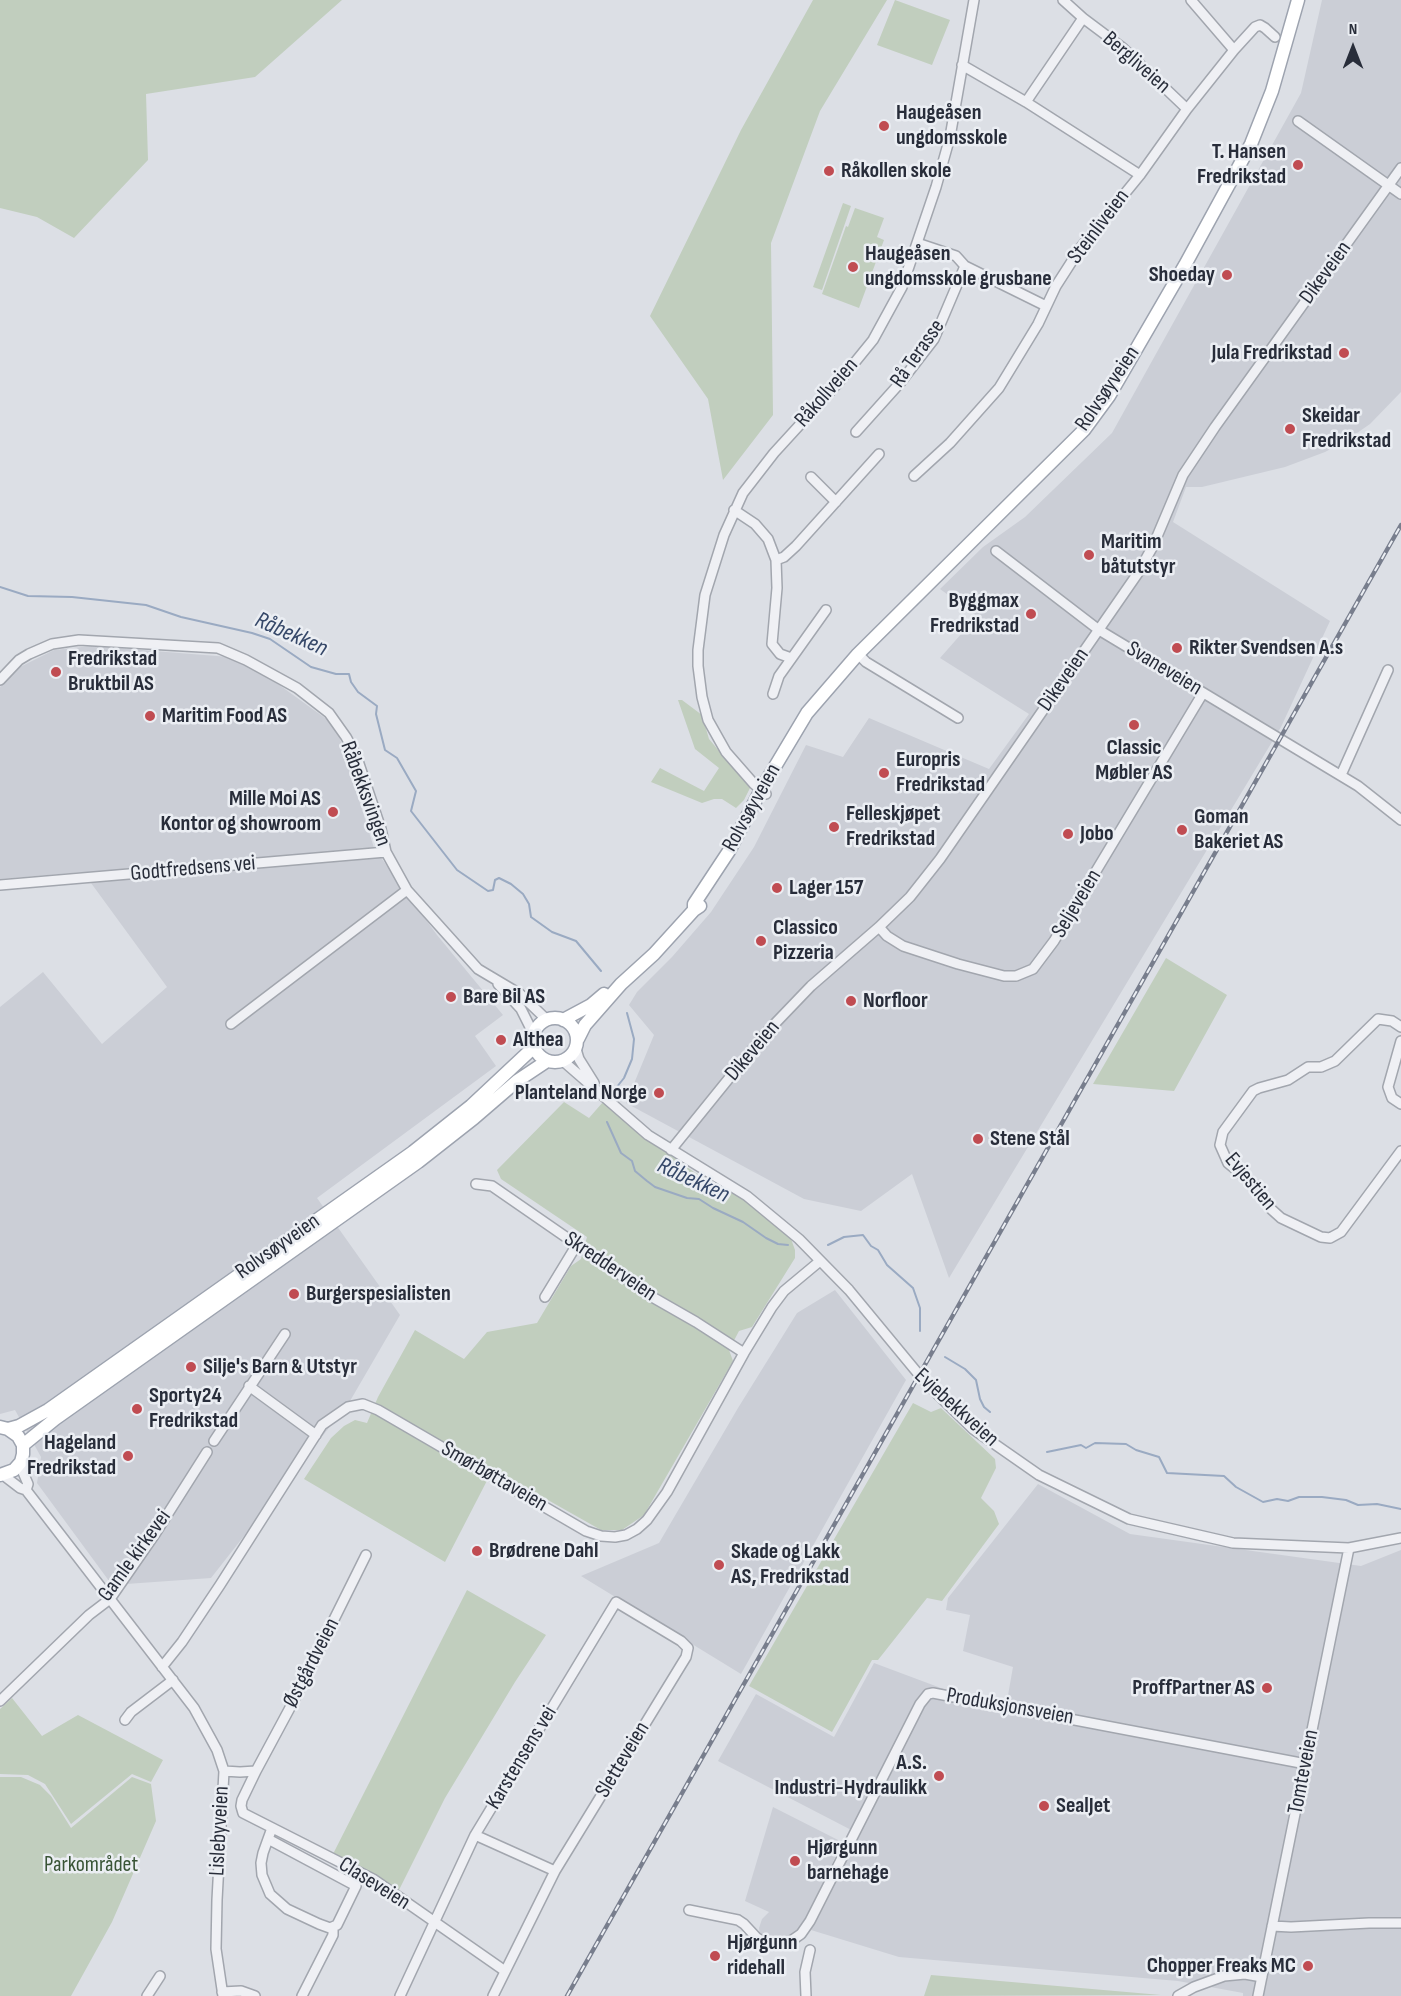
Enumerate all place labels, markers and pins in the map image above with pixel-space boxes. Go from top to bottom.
place label: Haugeåsen ungdomsskole [896,100,1007,152]
marker: Haugeåsen ungdomsskole [877,119,891,133]
place label: T. Hansen Fredrikstad [1197,139,1286,190]
place label: Råkollen skole [841,158,951,184]
marker: T. Hansen Fredrikstad [1291,158,1305,172]
marker: Råkollen skole [822,164,836,178]
place label: Haugeåsen ungdomsskole grusbane [865,241,1052,292]
marker: Haugeåsen ungdomsskole grusbane [846,260,860,274]
place label: Shoeday [1149,262,1215,288]
marker: Shoeday [1220,268,1234,282]
place label: Jula Fredrikstad [1212,340,1332,366]
marker: Jula Fredrikstad [1337,346,1351,360]
place label: Skeidar Fredrikstad [1302,403,1391,454]
marker: Skeidar Fredrikstad [1283,422,1297,436]
place label: Maritim båtutstyr [1101,529,1175,580]
marker: Maritim båtutstyr [1082,548,1096,562]
place label: Byggmax Fredrikstad [930,588,1019,640]
marker: Byggmax Fredrikstad [1024,607,1038,621]
place label: Rikter Svendsen A.s [1189,635,1343,661]
marker: Rikter Svendsen A.s [1170,641,1184,655]
place label: Fredrikstad Bruktbil AS [68,646,157,698]
marker: Fredrikstad Bruktbil AS [49,665,63,679]
place label: Maritim Food AS [162,703,287,729]
marker: Maritim Food AS [143,709,157,723]
marker: Classic Møbler AS [1127,718,1141,732]
place label: Classic Møbler AS [1095,735,1173,786]
place label: Europris Fredrikstad [896,747,985,798]
marker: Europris Fredrikstad [877,766,891,780]
place label: Mille Moi AS Kontor og showroom [161,786,321,837]
place label: Felleskjøpet Fredrikstad [846,801,940,852]
place label: Goman Bakeriet AS [1194,804,1284,855]
marker: Mille Moi AS Kontor og showroom [326,805,340,819]
marker: Felleskjøpet Fredrikstad [827,820,841,834]
place label: Jobo [1080,821,1114,847]
marker: Goman Bakeriet AS [1175,823,1189,837]
marker: Jobo [1061,827,1075,841]
place label: Lager 157 [789,875,863,901]
marker: Lager 157 [770,881,784,895]
place label: Classico Pizzeria [773,915,838,966]
marker: Classico Pizzeria [754,934,768,948]
place label: Bare Bil AS [463,984,545,1010]
place label: Norfloor [863,988,928,1014]
marker: Bare Bil AS [444,990,458,1004]
marker: Norfloor [844,994,858,1008]
place label: Althea [513,1027,564,1053]
marker: Althea [494,1033,508,1047]
place label: Planteland Norge [515,1080,647,1106]
marker: Planteland Norge [652,1086,666,1100]
place label: Stene Stål [990,1126,1070,1152]
marker: Stene Stål [971,1132,985,1146]
place label: Burgerspesialisten [306,1281,451,1307]
marker: Burgerspesialisten [287,1287,301,1301]
place label: Silje's Barn & Utstyr [203,1354,357,1380]
marker: Silje's Barn & Utstyr [184,1360,198,1374]
place label: Sporty24 Fredrikstad [149,1383,238,1434]
marker: Sporty24 Fredrikstad [130,1402,144,1416]
place label: Hageland Fredrikstad [27,1430,116,1482]
marker: Hageland Fredrikstad [121,1449,135,1463]
place label: Brødrene Dahl [489,1538,598,1564]
place label: Skade og Lakk AS, Fredrikstad [731,1539,849,1591]
marker: Brødrene Dahl [470,1544,484,1558]
marker: Skade og Lakk AS, Fredrikstad [712,1558,726,1572]
place label: ProffPartner AS [1132,1675,1255,1701]
marker: ProffPartner AS [1260,1681,1274,1695]
place label: A.S. Industri-Hydraulikk [775,1750,927,1802]
marker: A.S. Industri-Hydraulikk [932,1769,946,1783]
place label: SealJet [1056,1793,1110,1819]
marker: SealJet [1037,1799,1051,1813]
place label: Hjørgunn barnehage [807,1835,889,1886]
marker: Hjørgunn barnehage [788,1854,802,1868]
place label: Hjørgunn ridehall [727,1930,797,1982]
marker: Hjørgunn ridehall [708,1949,722,1963]
place label: Chopper Freaks MC [1147,1953,1296,1979]
marker: Chopper Freaks MC [1301,1959,1315,1973]

